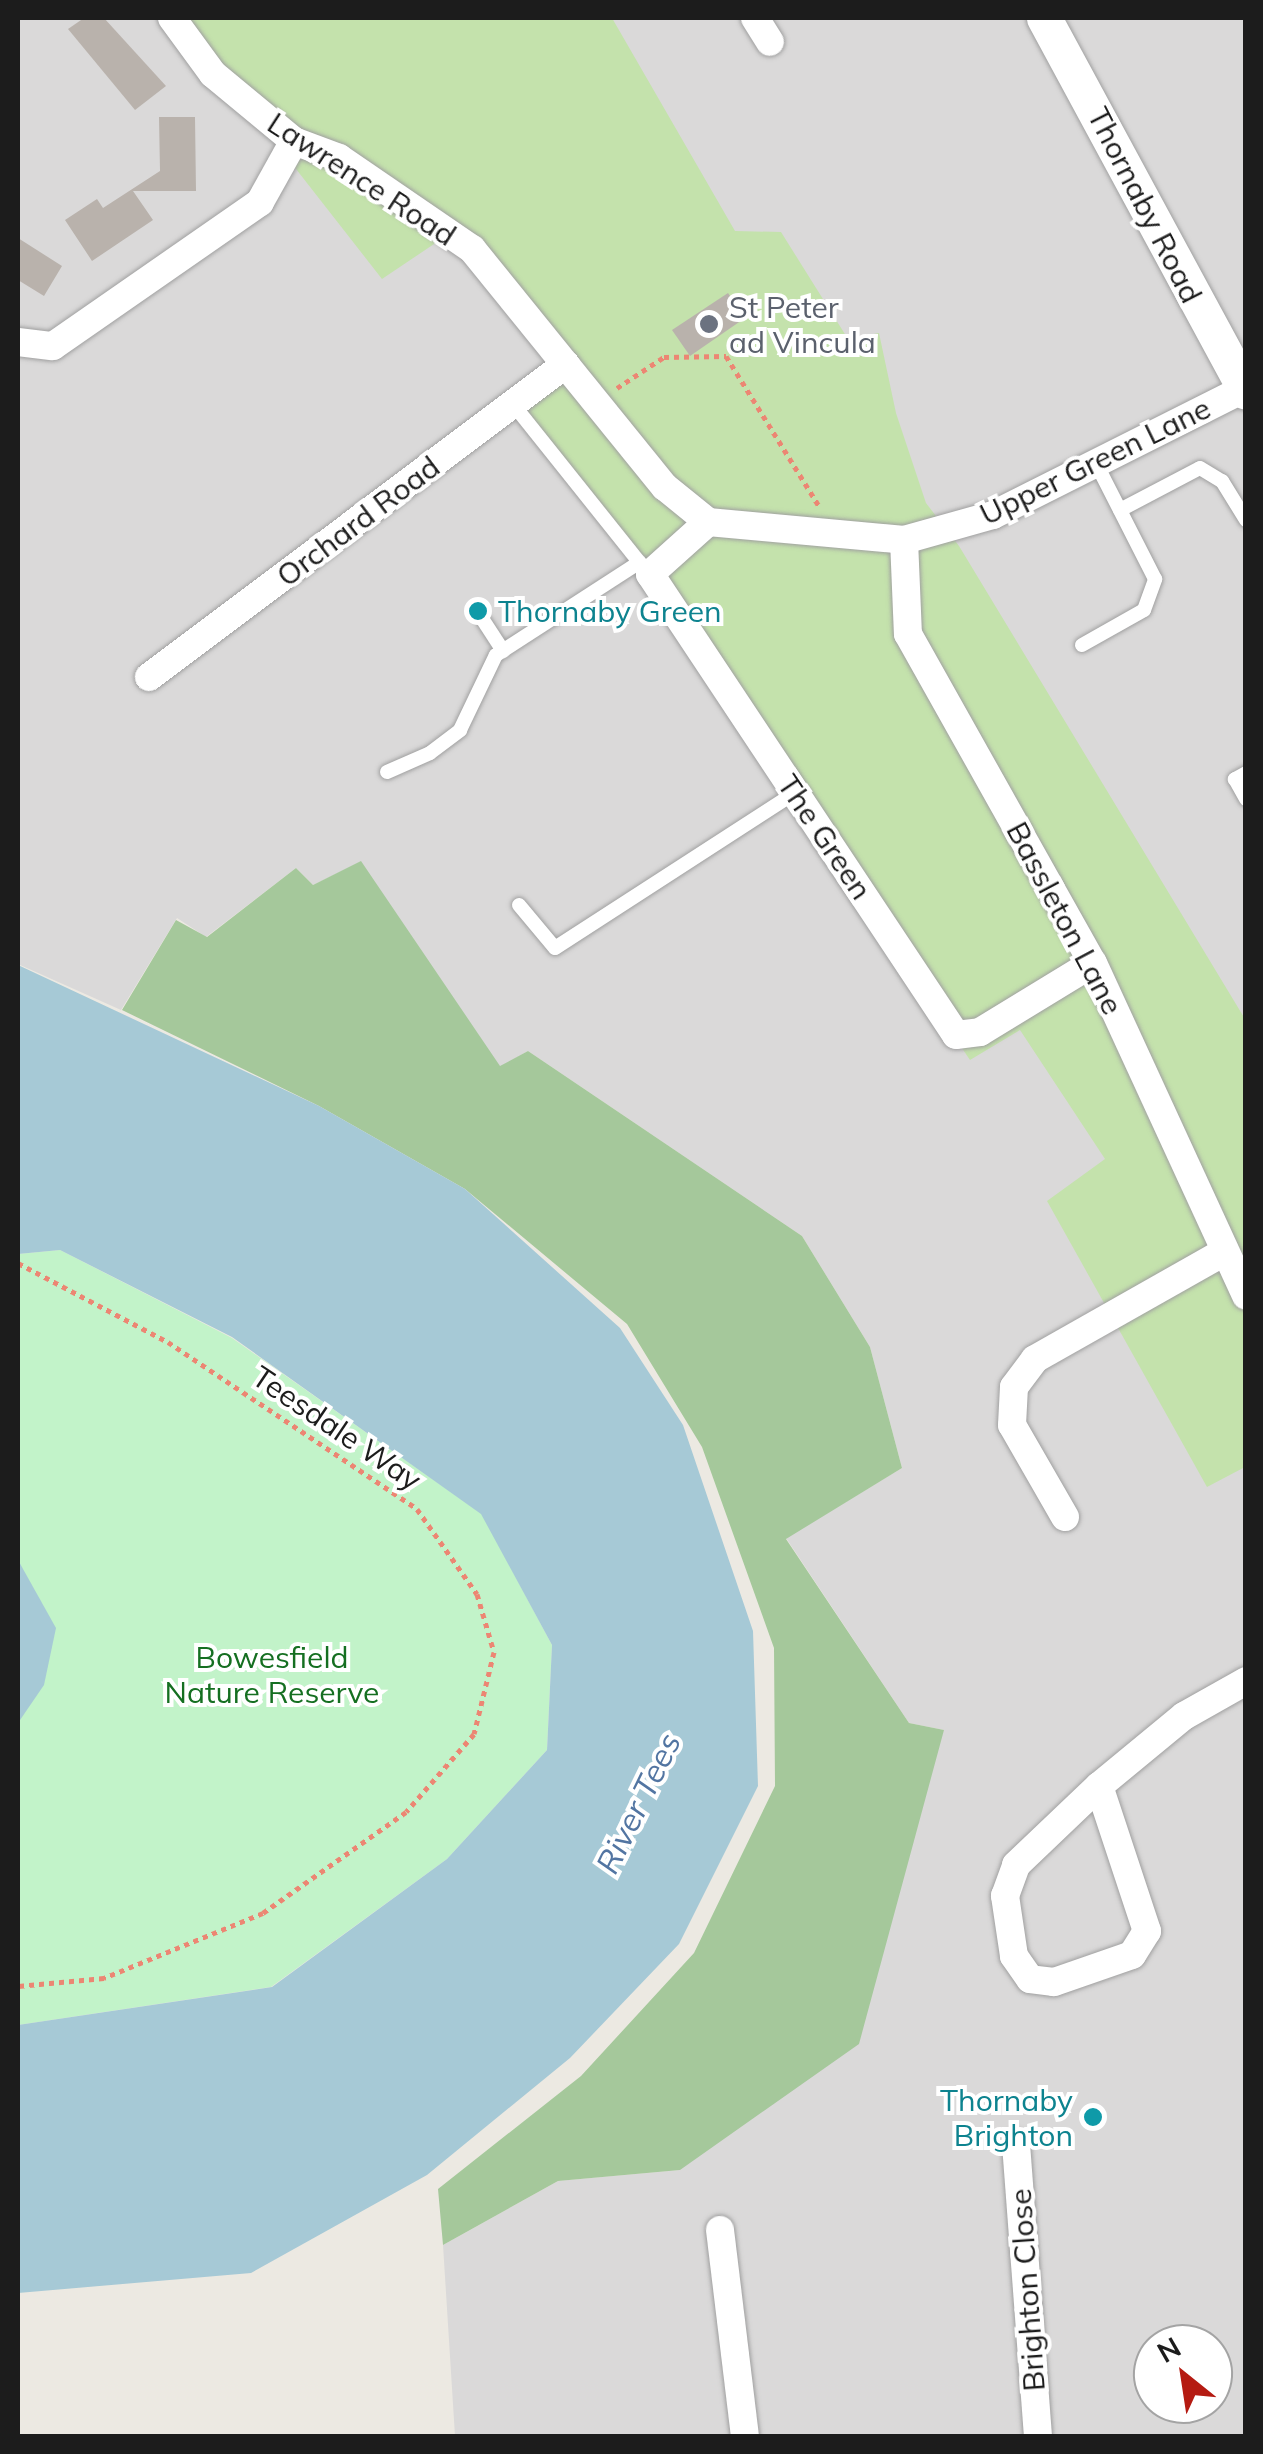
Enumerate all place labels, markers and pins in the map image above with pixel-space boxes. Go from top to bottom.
place label: St Peter ad Vincula [729,289,876,360]
marker: St Peter ad Vincula [698,313,720,335]
place label: Thornaby Green [498,593,722,629]
marker: Thornaby Green [467,600,489,622]
place label: Thornaby Brighton [940,2082,1073,2152]
marker: Thornaby Brighton [1082,2106,1104,2128]

